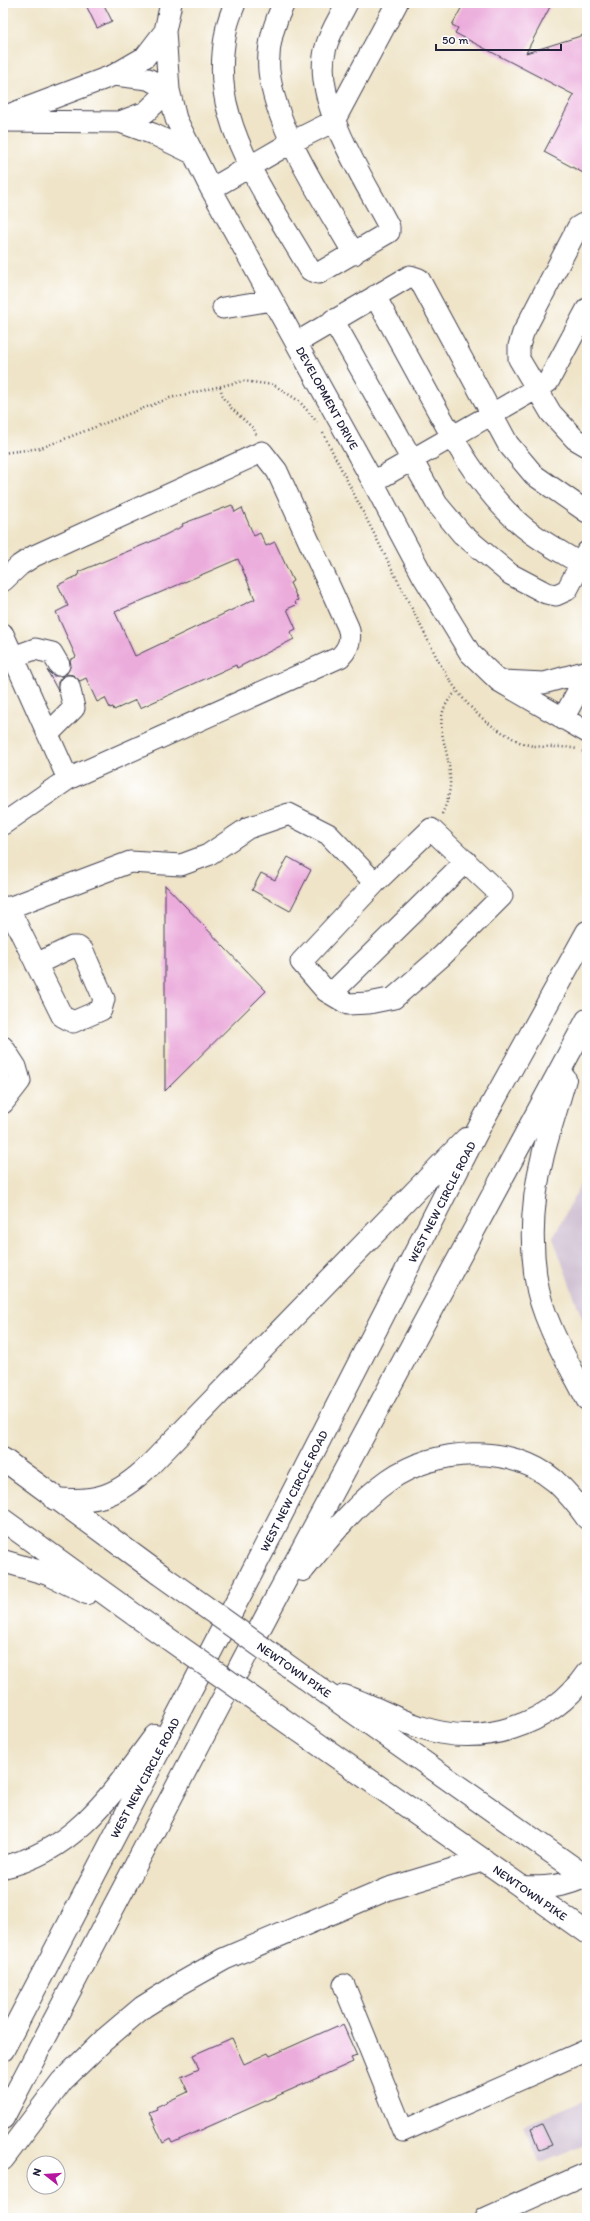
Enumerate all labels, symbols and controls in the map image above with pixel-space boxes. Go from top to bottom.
scale bar [436,26,561,52]
text: 50 m [442,33,468,47]
street label: DEVELOPMENT DRIVE [293,344,361,452]
street label: WEST NEW CIRCLE ROAD [405,1139,479,1265]
street label: WEST NEW CIRCLE ROAD [257,1428,331,1554]
street label: NEWTOWN PIKE [254,1639,334,1701]
street label: WEST NEW CIRCLE ROAD [107,1715,183,1841]
street label: NEWTOWN PIKE [490,1862,570,1924]
north arrow [26,2155,66,2195]
text: N [30,2167,44,2178]

